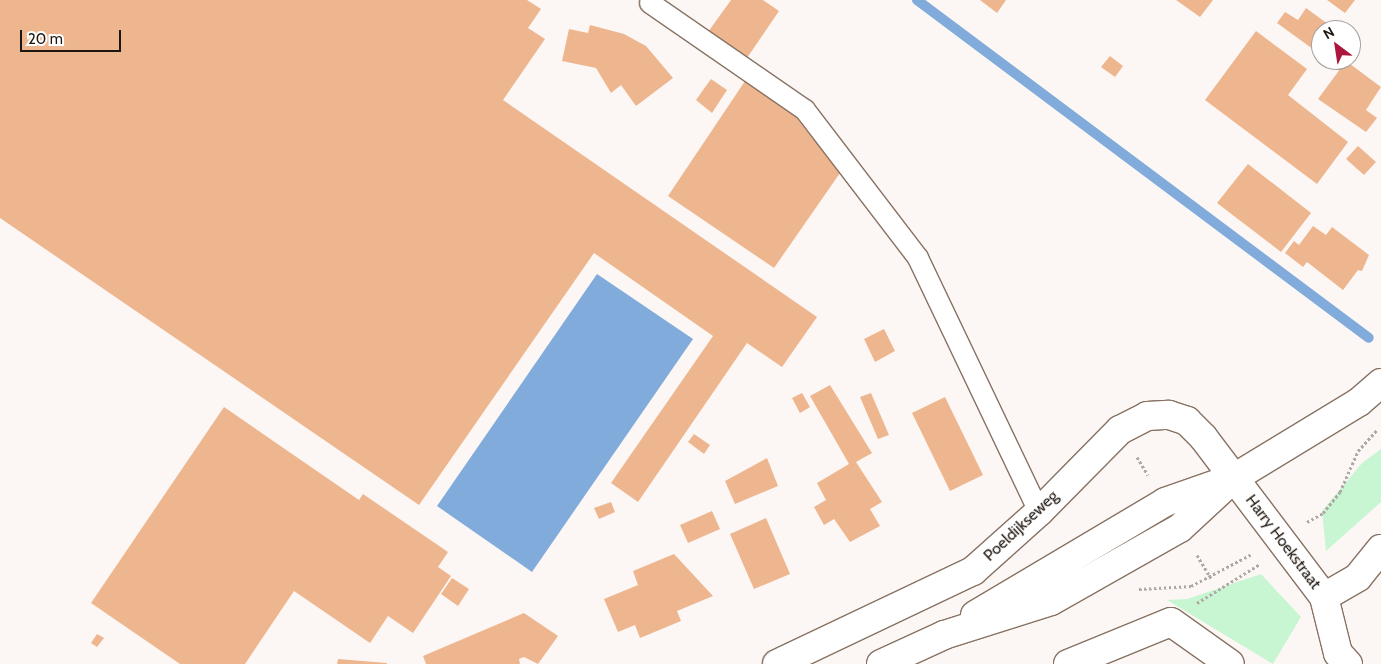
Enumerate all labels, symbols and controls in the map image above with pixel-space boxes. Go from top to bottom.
scale bar [22,20,124,52]
north arrow [1311,20,1361,70]
text: N [1320,23,1338,43]
text: 20 m [28,30,63,48]
street label: Poeldijkseweg [980,487,1062,565]
street label: Harry Hoekstraat [1241,491,1325,593]

